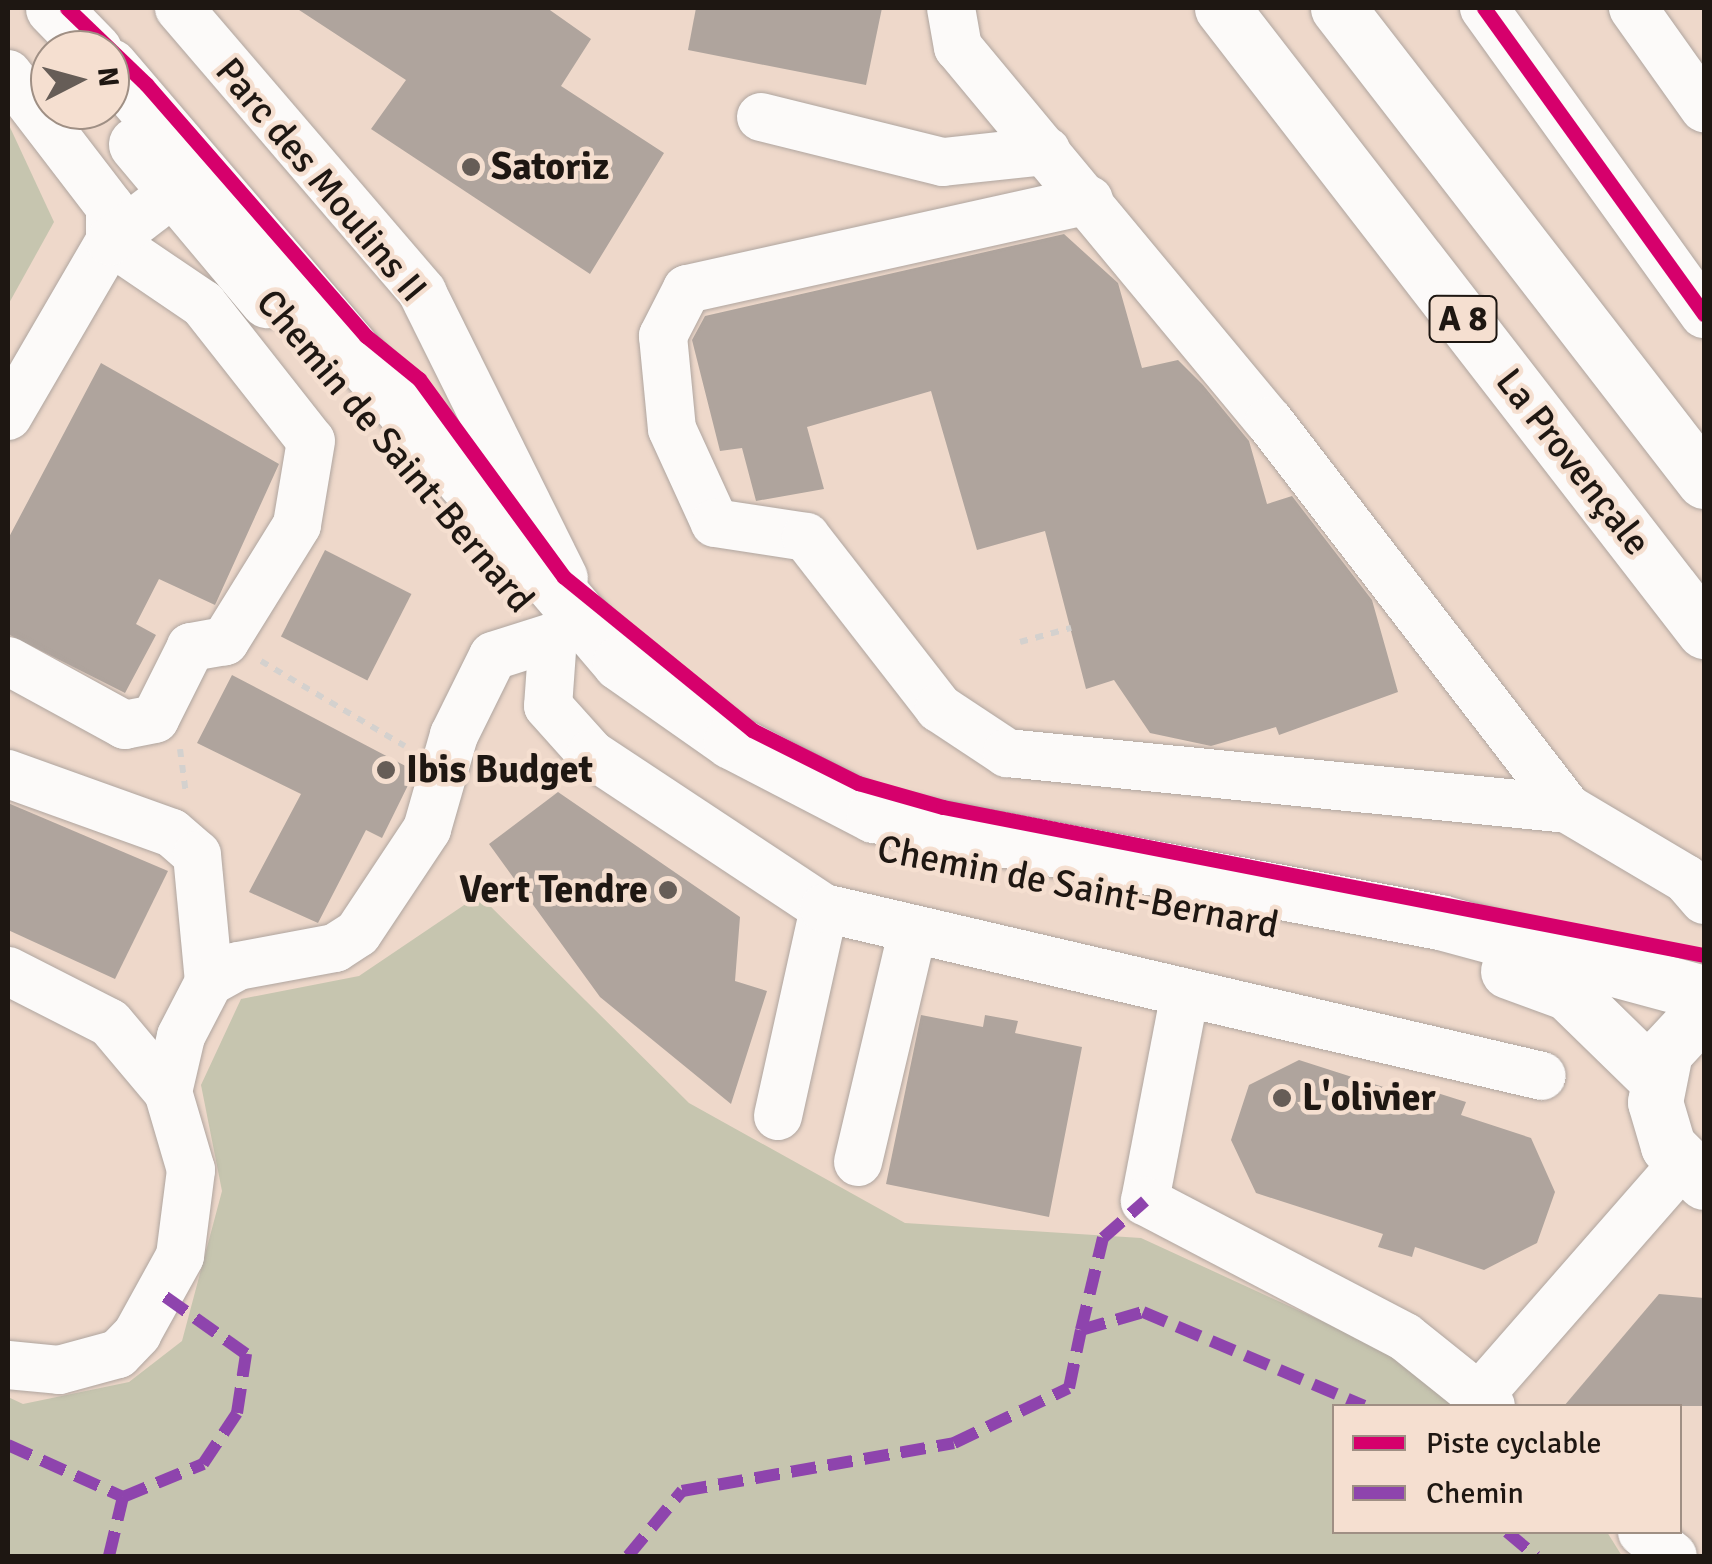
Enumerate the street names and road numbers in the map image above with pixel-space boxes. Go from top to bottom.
street label: Parc des Moulins II [206,49,436,311]
street label: Chemin de Saint-Bernard [247,280,543,622]
road number: A 8 [1428,289,1498,349]
street label: La Provençale [1486,360,1660,564]
street label: Chemin de Saint-Bernard [874,826,1282,948]

